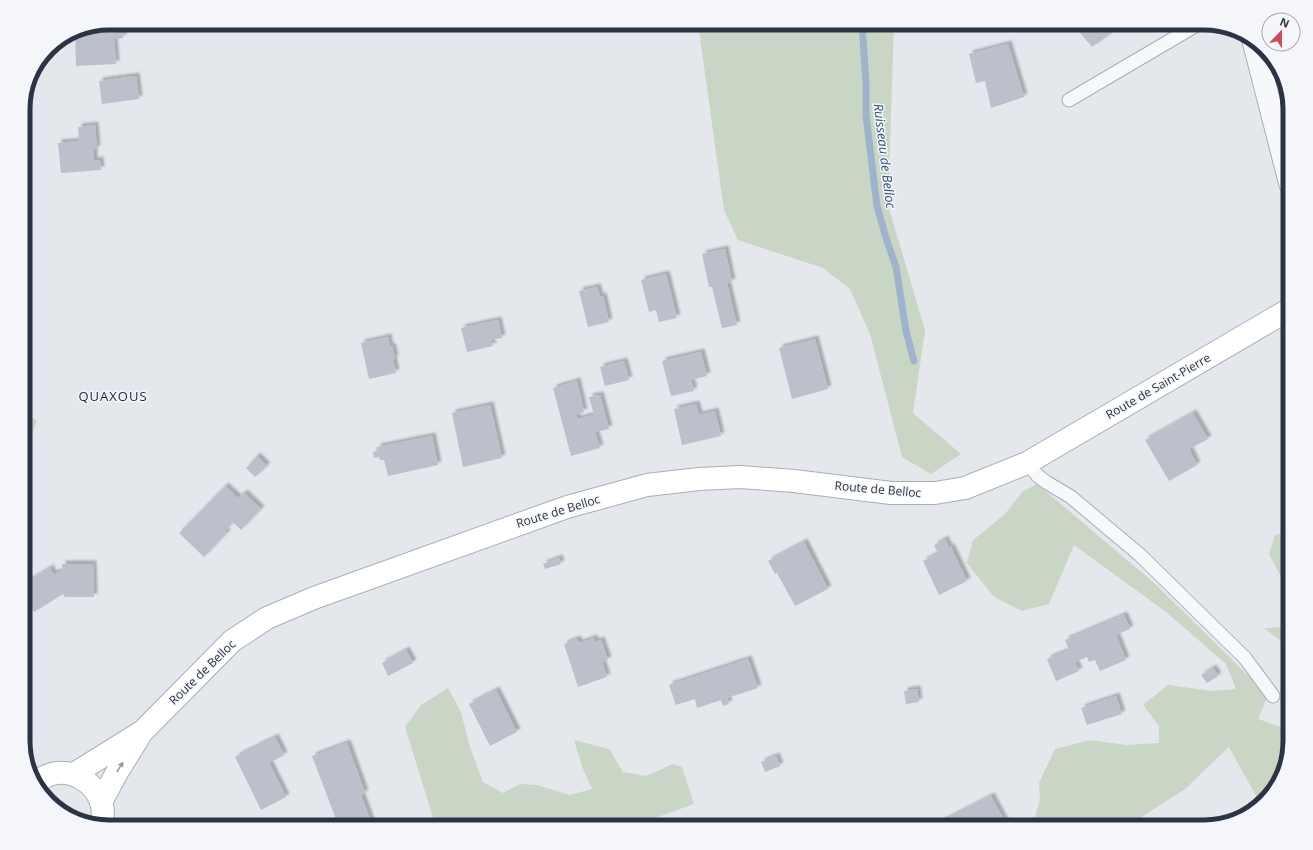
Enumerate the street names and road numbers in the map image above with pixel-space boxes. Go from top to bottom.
street label: Route de Saint-Pierre [1102,349,1214,423]
street label: Route de Belloc [834,477,922,501]
street label: Route de Belloc [514,490,602,532]
street label: Route de Belloc [165,636,239,708]

